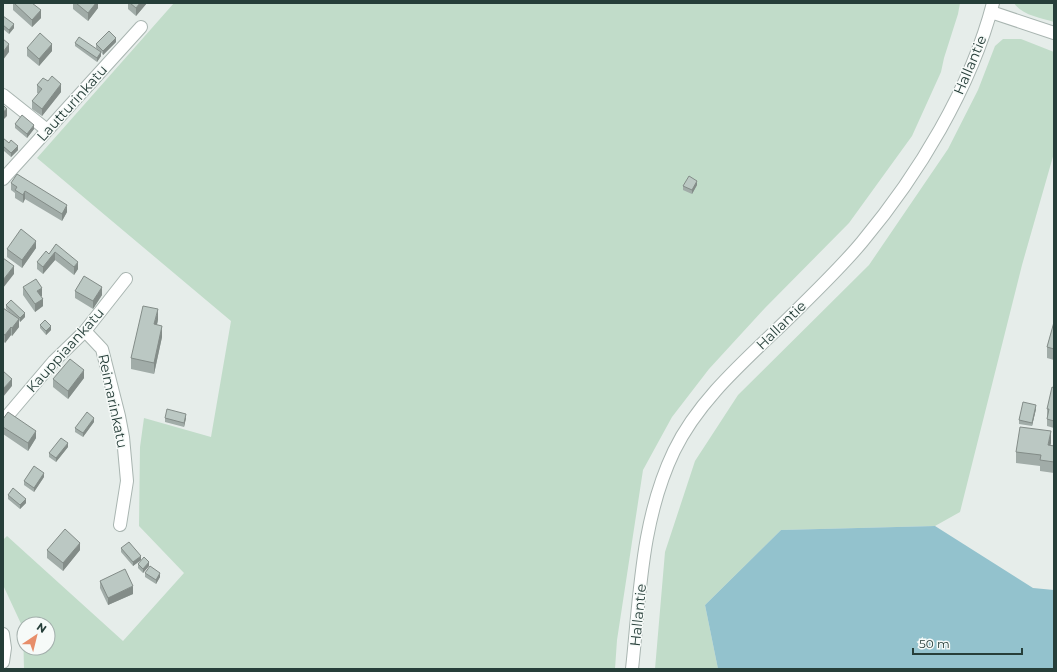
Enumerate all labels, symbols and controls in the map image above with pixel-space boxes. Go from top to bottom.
street label: Hallantie [949,33,991,97]
street label: Lautturinkatu [33,61,111,145]
street label: Hallantie [752,297,810,353]
street label: Kauppiaankatu [22,304,108,396]
street label: Reimarinkatu [94,352,132,450]
street label: Hallantie [626,583,650,647]
north arrow [16,616,56,656]
text: N [34,620,49,636]
scale bar [913,630,1022,656]
text: 50 m [919,636,950,651]

